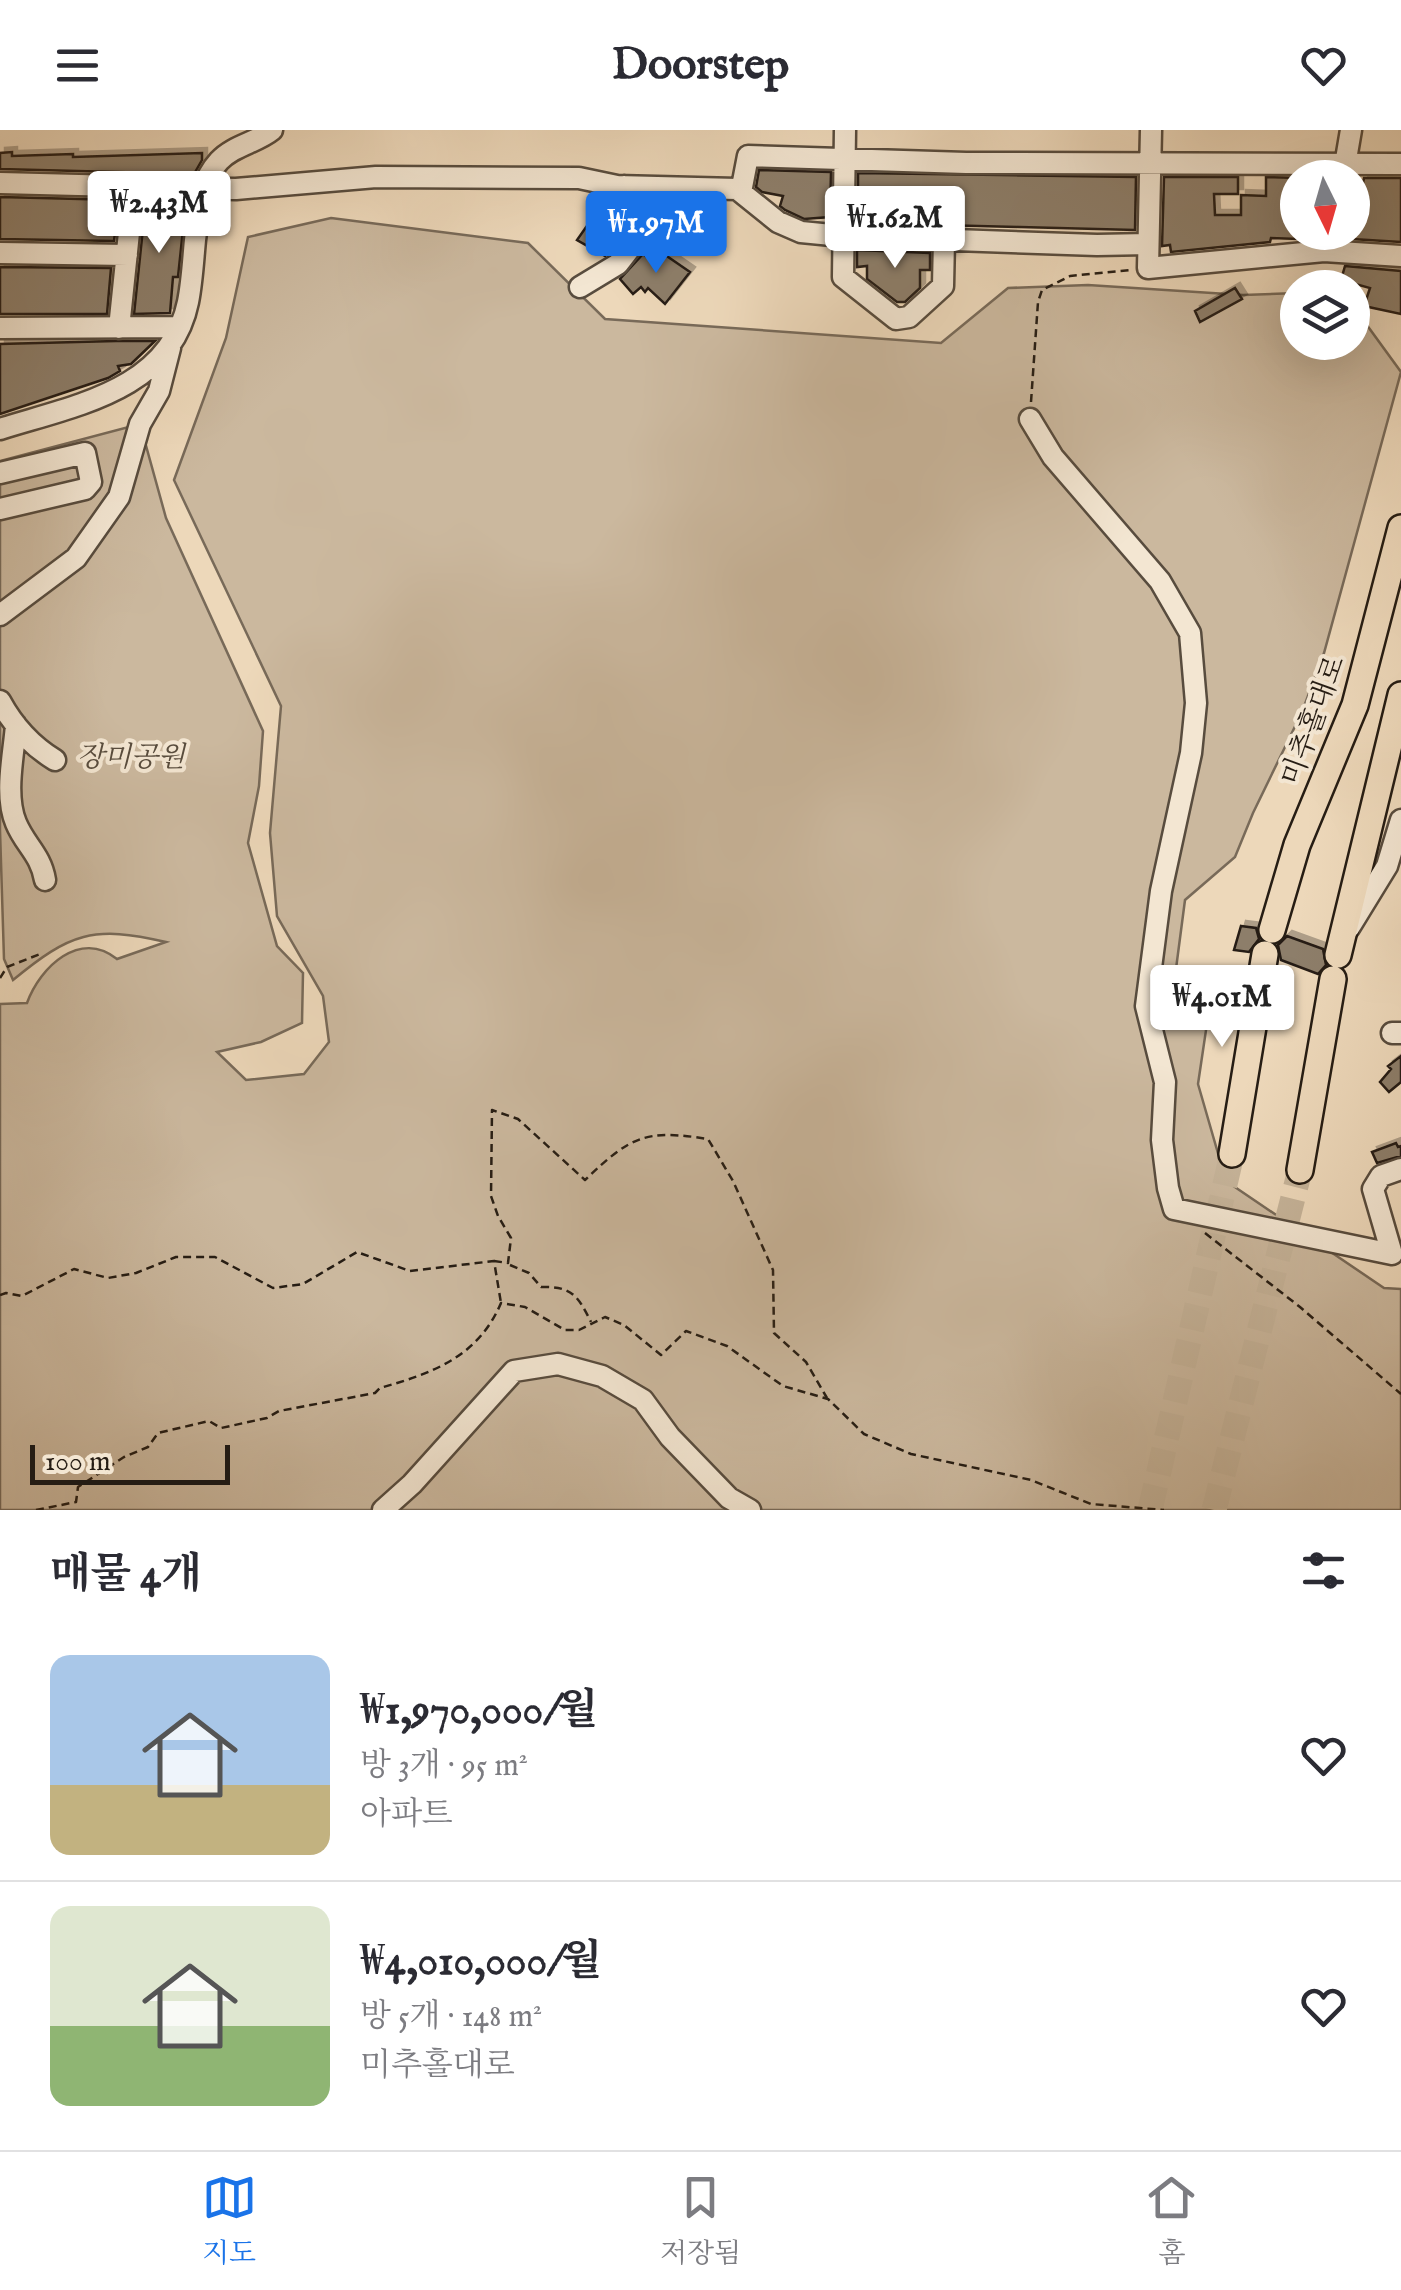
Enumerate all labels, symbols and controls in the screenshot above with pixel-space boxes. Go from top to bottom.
text: Doorstep [612,37,789,94]
icon: menu [50,38,105,93]
icon: heart [1296,38,1351,93]
north arrow [1280,160,1370,250]
map controls [1280,160,1370,360]
pin: ₩2.43M [78,171,240,256]
text: ₩2.43M [110,183,208,224]
pin: ₩1.62M [814,186,976,271]
pin: ₩1.97M [575,191,737,276]
text: ₩1.62M [847,198,943,239]
text: ₩1.97M [608,203,704,244]
button: layers [1280,270,1370,360]
street label: 미추홀대로 [1275,651,1354,790]
park label: 장미공원 [77,741,187,776]
pin: ₩4.01M [1141,965,1303,1050]
text: ₩4.01M [1172,977,1272,1018]
scale bar [30,1440,230,1484]
text: 100 m [45,1445,111,1480]
icon: filters [1296,1543,1351,1598]
text: 매물 4개 [50,1549,201,1602]
text: ₩1,970,000/월 [360,1685,598,1738]
icon: home [130,1695,250,1815]
icon: heart [1296,1728,1351,1783]
text: 방 3개 · 95 m² [360,1746,528,1787]
text: 아파트 [360,1795,453,1836]
text: ₩4,010,000/월 [360,1936,602,1989]
icon: home [130,1946,250,2066]
icon: heart [1296,1979,1351,2034]
text: 방 5개 · 148 m² [360,1997,542,2038]
text: 미추홀대로 [360,2046,515,2087]
tab: 지도 [202,2170,257,2272]
tab: 저장됨 [660,2170,741,2272]
tab: 홈 [1144,2170,1199,2272]

